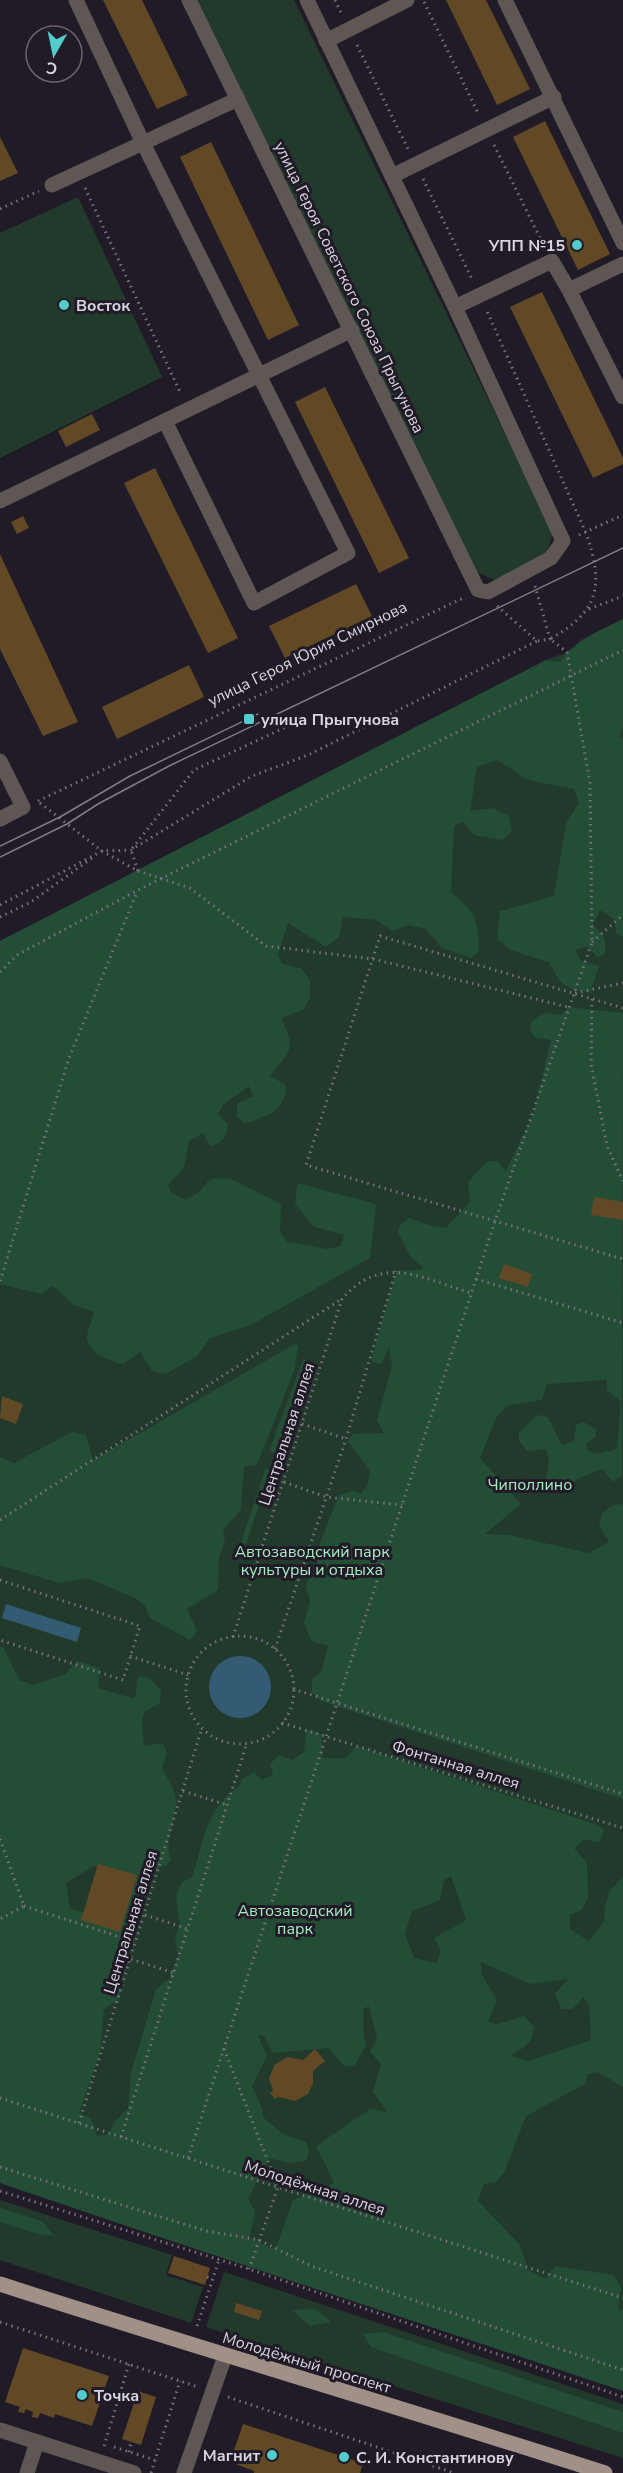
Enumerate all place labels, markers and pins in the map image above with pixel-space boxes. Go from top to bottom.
place label: УПП №15 [488,235,565,257]
marker: УПП №15 [570,238,584,252]
place label: Восток [76,295,131,317]
marker: Восток [57,298,71,312]
place label: улица Прыгунова [261,709,399,731]
marker: улица Прыгунова [242,712,256,726]
place label: Точка [94,2385,139,2407]
marker: Точка [75,2388,89,2402]
place label: Магнит [203,2445,260,2467]
place label: С. И. Константинову [356,2447,514,2469]
marker: Магнит [265,2448,279,2462]
marker: С. И. Константинову [337,2450,351,2464]

